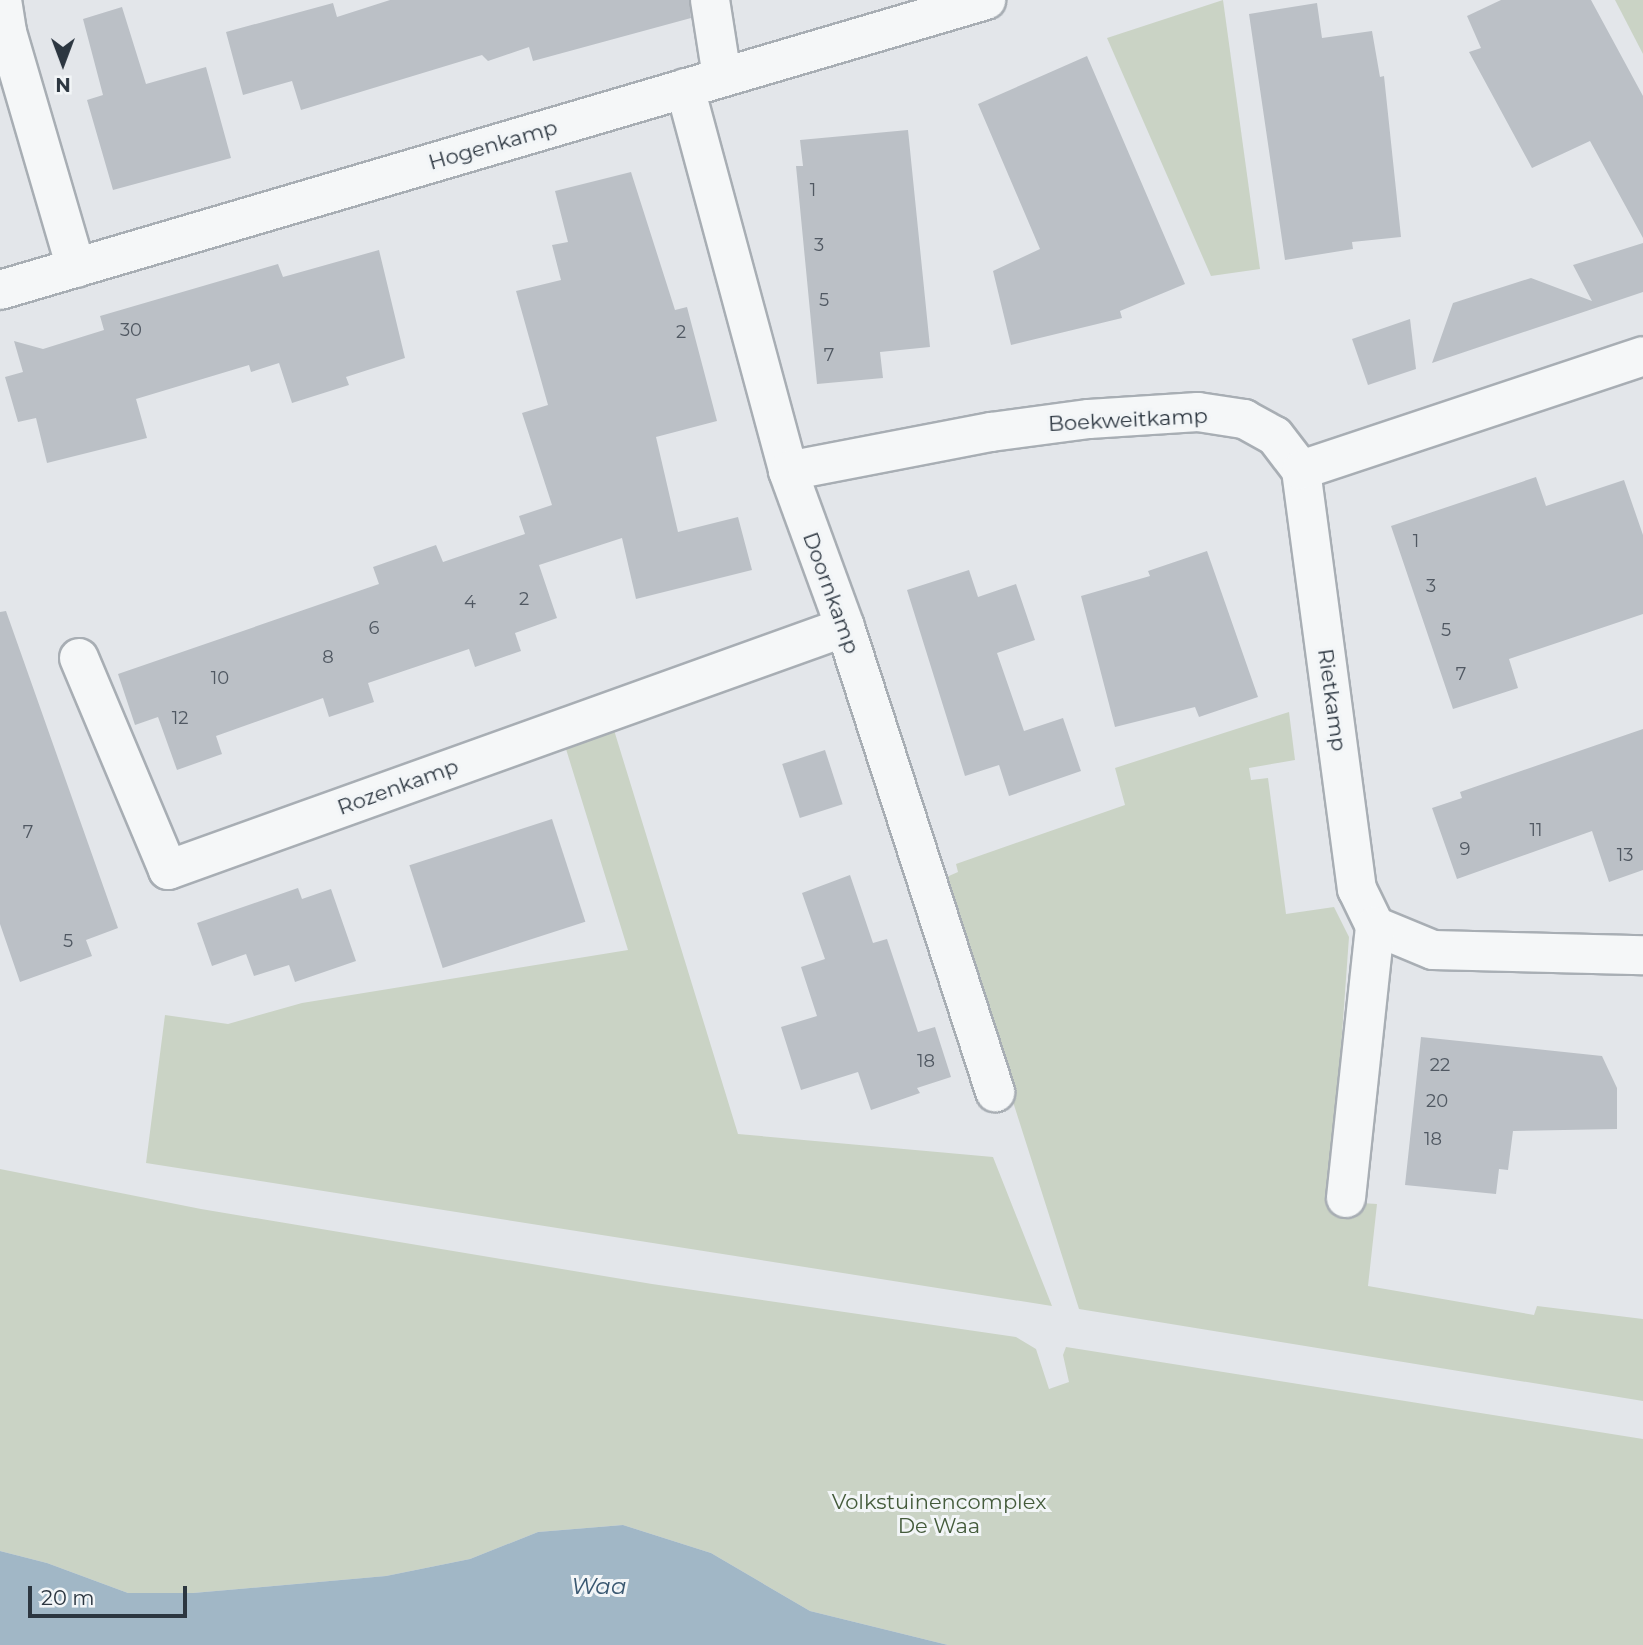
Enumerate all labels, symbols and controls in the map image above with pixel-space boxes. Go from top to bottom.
north arrow [28,28,98,98]
text: N [55,73,71,96]
street label: Hogenkamp [426,115,560,175]
house number: 1 [810,179,816,201]
house number: 3 [814,234,824,256]
house number: 5 [819,289,829,311]
house number: 30 [120,319,142,341]
house number: 2 [676,321,686,343]
house number: 7 [824,344,834,366]
street label: Boekweitkamp [1048,403,1208,437]
street label: Doornkamp [797,529,865,657]
house number: 1 [1413,530,1419,552]
house number: 3 [1426,575,1436,597]
house number: 2 [519,588,529,610]
house number: 4 [464,591,476,613]
house number: 6 [369,617,379,639]
house number: 5 [1441,619,1451,641]
house number: 8 [322,646,334,668]
street label: Rietkamp [1312,647,1352,753]
house number: 7 [1456,663,1466,685]
house number: 10 [211,667,229,689]
house number: 12 [172,707,188,729]
street label: Rozenkamp [334,753,462,821]
house number: 11 [1530,819,1542,841]
house number: 7 [23,821,33,843]
house number: 9 [1460,838,1470,860]
house number: 13 [1617,844,1633,866]
house number: 5 [63,930,73,952]
house number: 18 [917,1050,935,1072]
house number: 22 [1430,1054,1450,1076]
house number: 20 [1426,1090,1448,1112]
house number: 18 [1424,1128,1442,1150]
park label: Volkstuinencomplex De Waa [832,1489,1046,1539]
scale bar [32,1572,191,1616]
water label: Waa [571,1572,627,1600]
text: 20 m [41,1585,95,1610]

